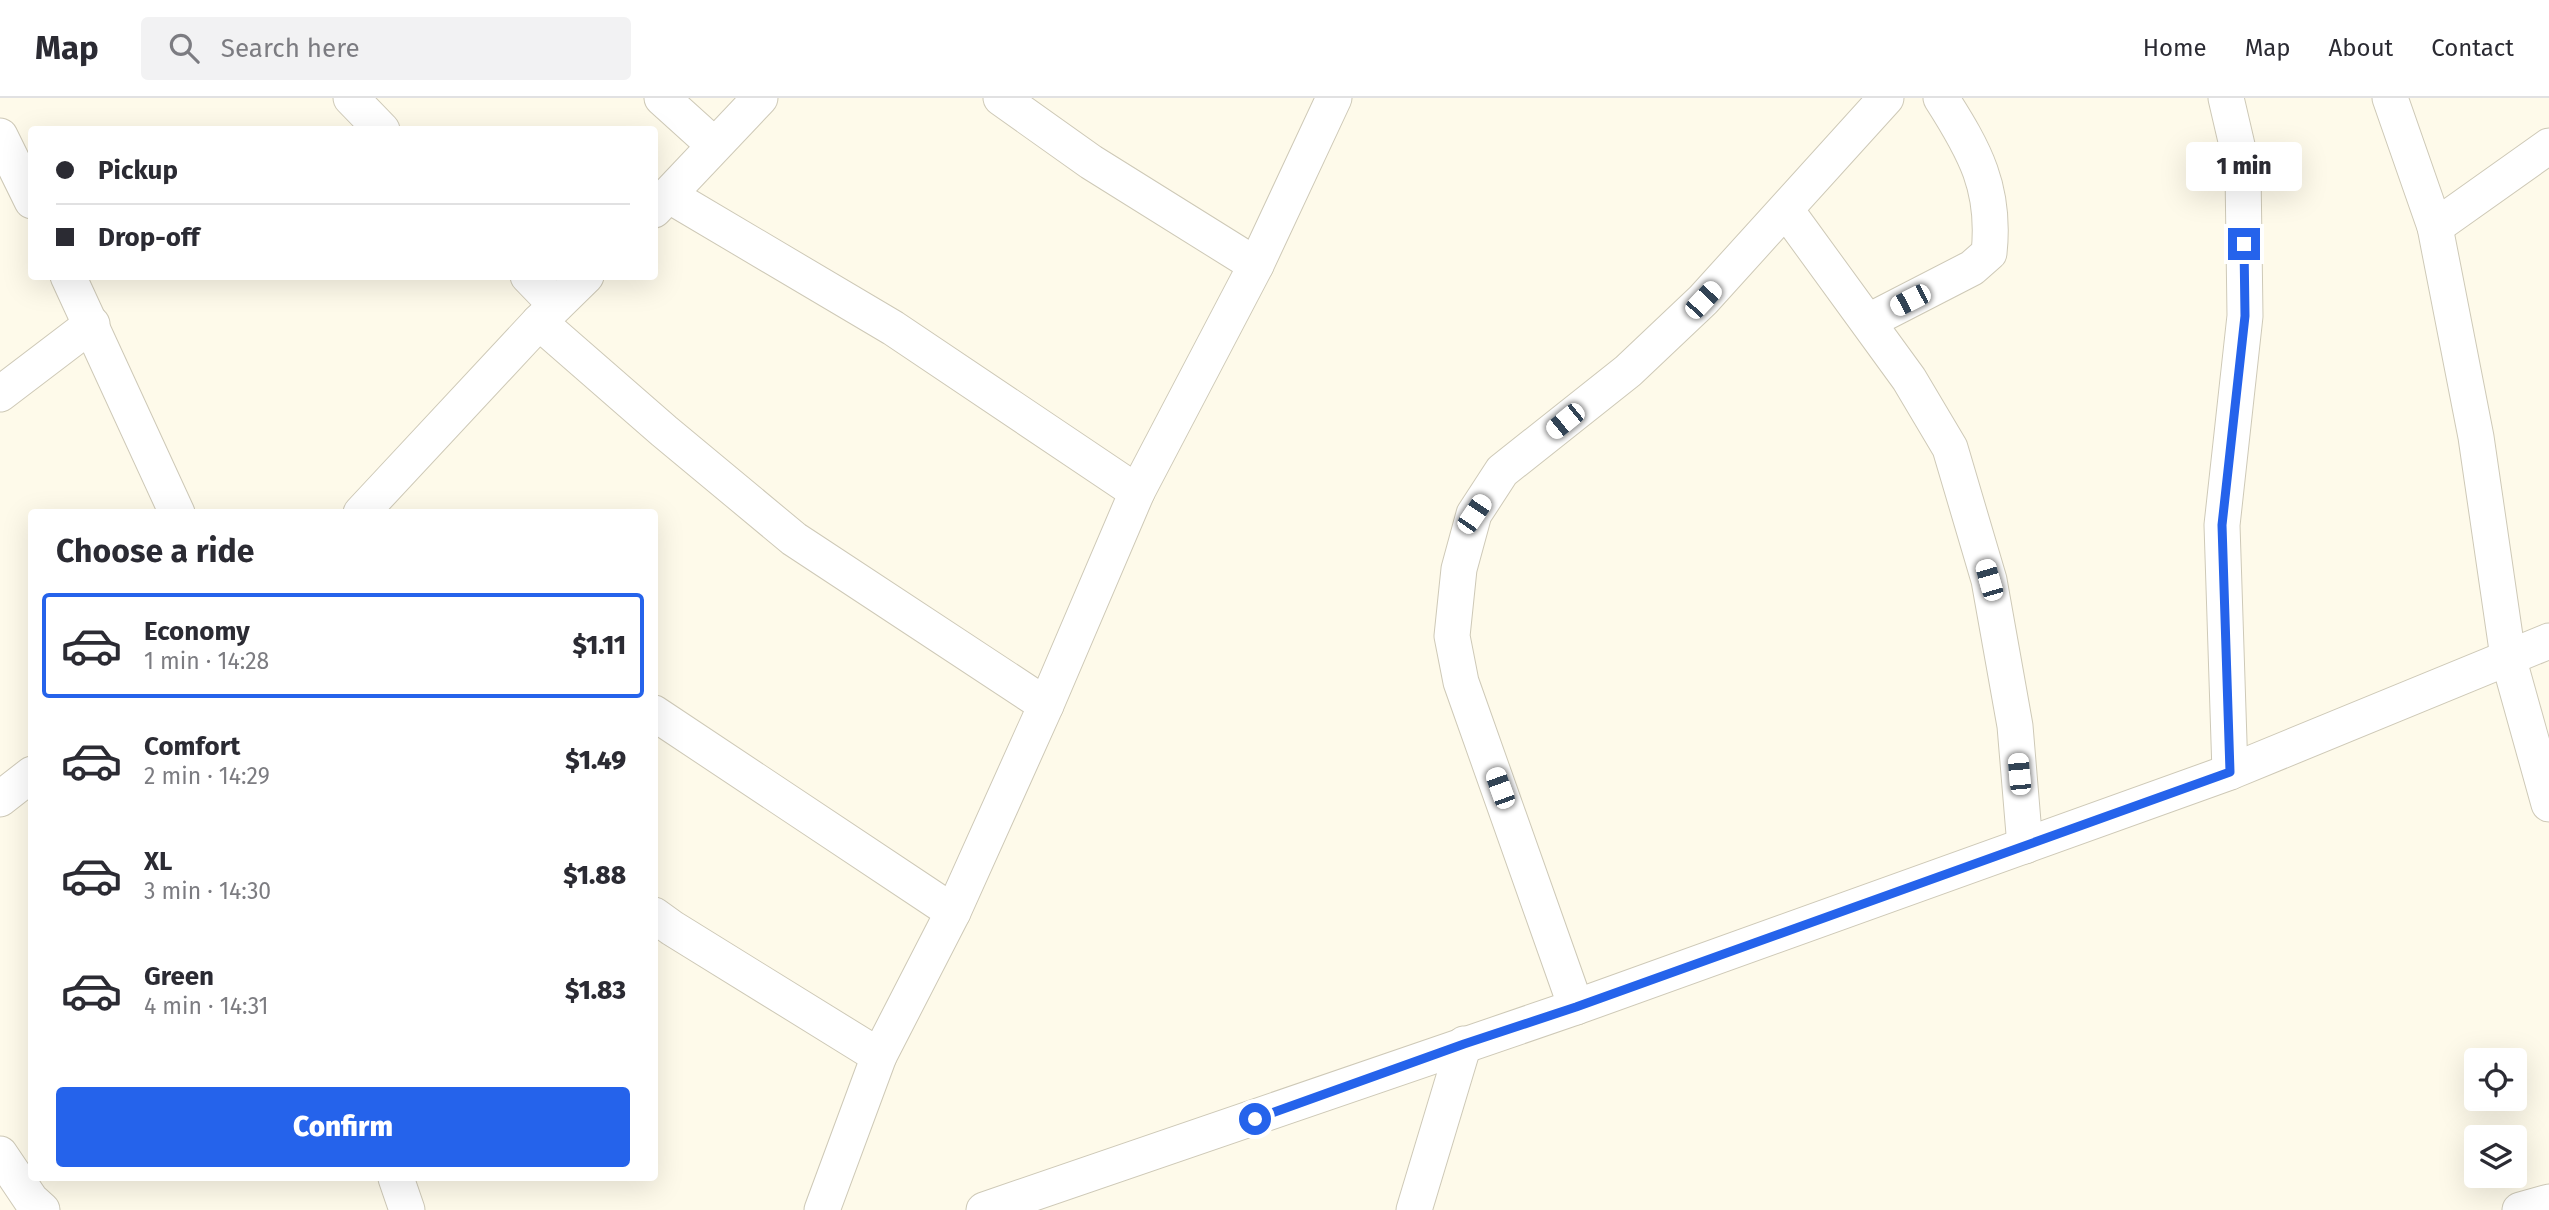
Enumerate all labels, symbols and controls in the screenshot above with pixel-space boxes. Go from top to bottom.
search box [141,17,631,80]
text: Map [35,28,99,68]
icon: search [165,29,203,67]
text: Search here [221,33,360,64]
text: Home [2143,34,2207,62]
text: Map [2245,34,2291,62]
text: About [2329,34,2393,62]
text: Contact [2431,34,2514,62]
callout: 1 min [2186,142,2302,192]
text: 1 min [2216,152,2272,180]
text: Pickup [98,155,178,186]
text: Drop-off [98,222,200,253]
route end [2228,228,2260,260]
car [1681,277,1726,323]
car [1887,281,1934,319]
car [1543,400,1588,442]
car [1454,491,1495,537]
text: Choose a ride [56,532,254,570]
car [1974,557,2005,603]
icon: car [60,614,123,677]
text: Economy [144,616,250,647]
text: $1.11 [573,630,626,661]
text: 1 min · 14:28 [144,647,269,675]
icon: car [60,729,123,792]
text: Comfort [144,731,240,762]
text: $1.49 [565,745,626,776]
car [2007,752,2032,796]
text: 2 min · 14:29 [144,762,270,790]
car [1483,765,1518,811]
icon: car [60,844,123,907]
text: XL [144,846,172,877]
text: $1.88 [563,860,626,891]
text: 3 min · 14:30 [144,877,271,905]
icon: car [60,959,123,1022]
text: Green [144,961,214,992]
text: $1.83 [565,975,626,1006]
text: 4 min · 14:31 [144,992,269,1020]
map controls [2464,1048,2527,1188]
button: locate [2464,1048,2527,1111]
button: Confirm [56,1087,630,1167]
route start [1239,1103,1271,1135]
button: layers [2464,1125,2527,1188]

